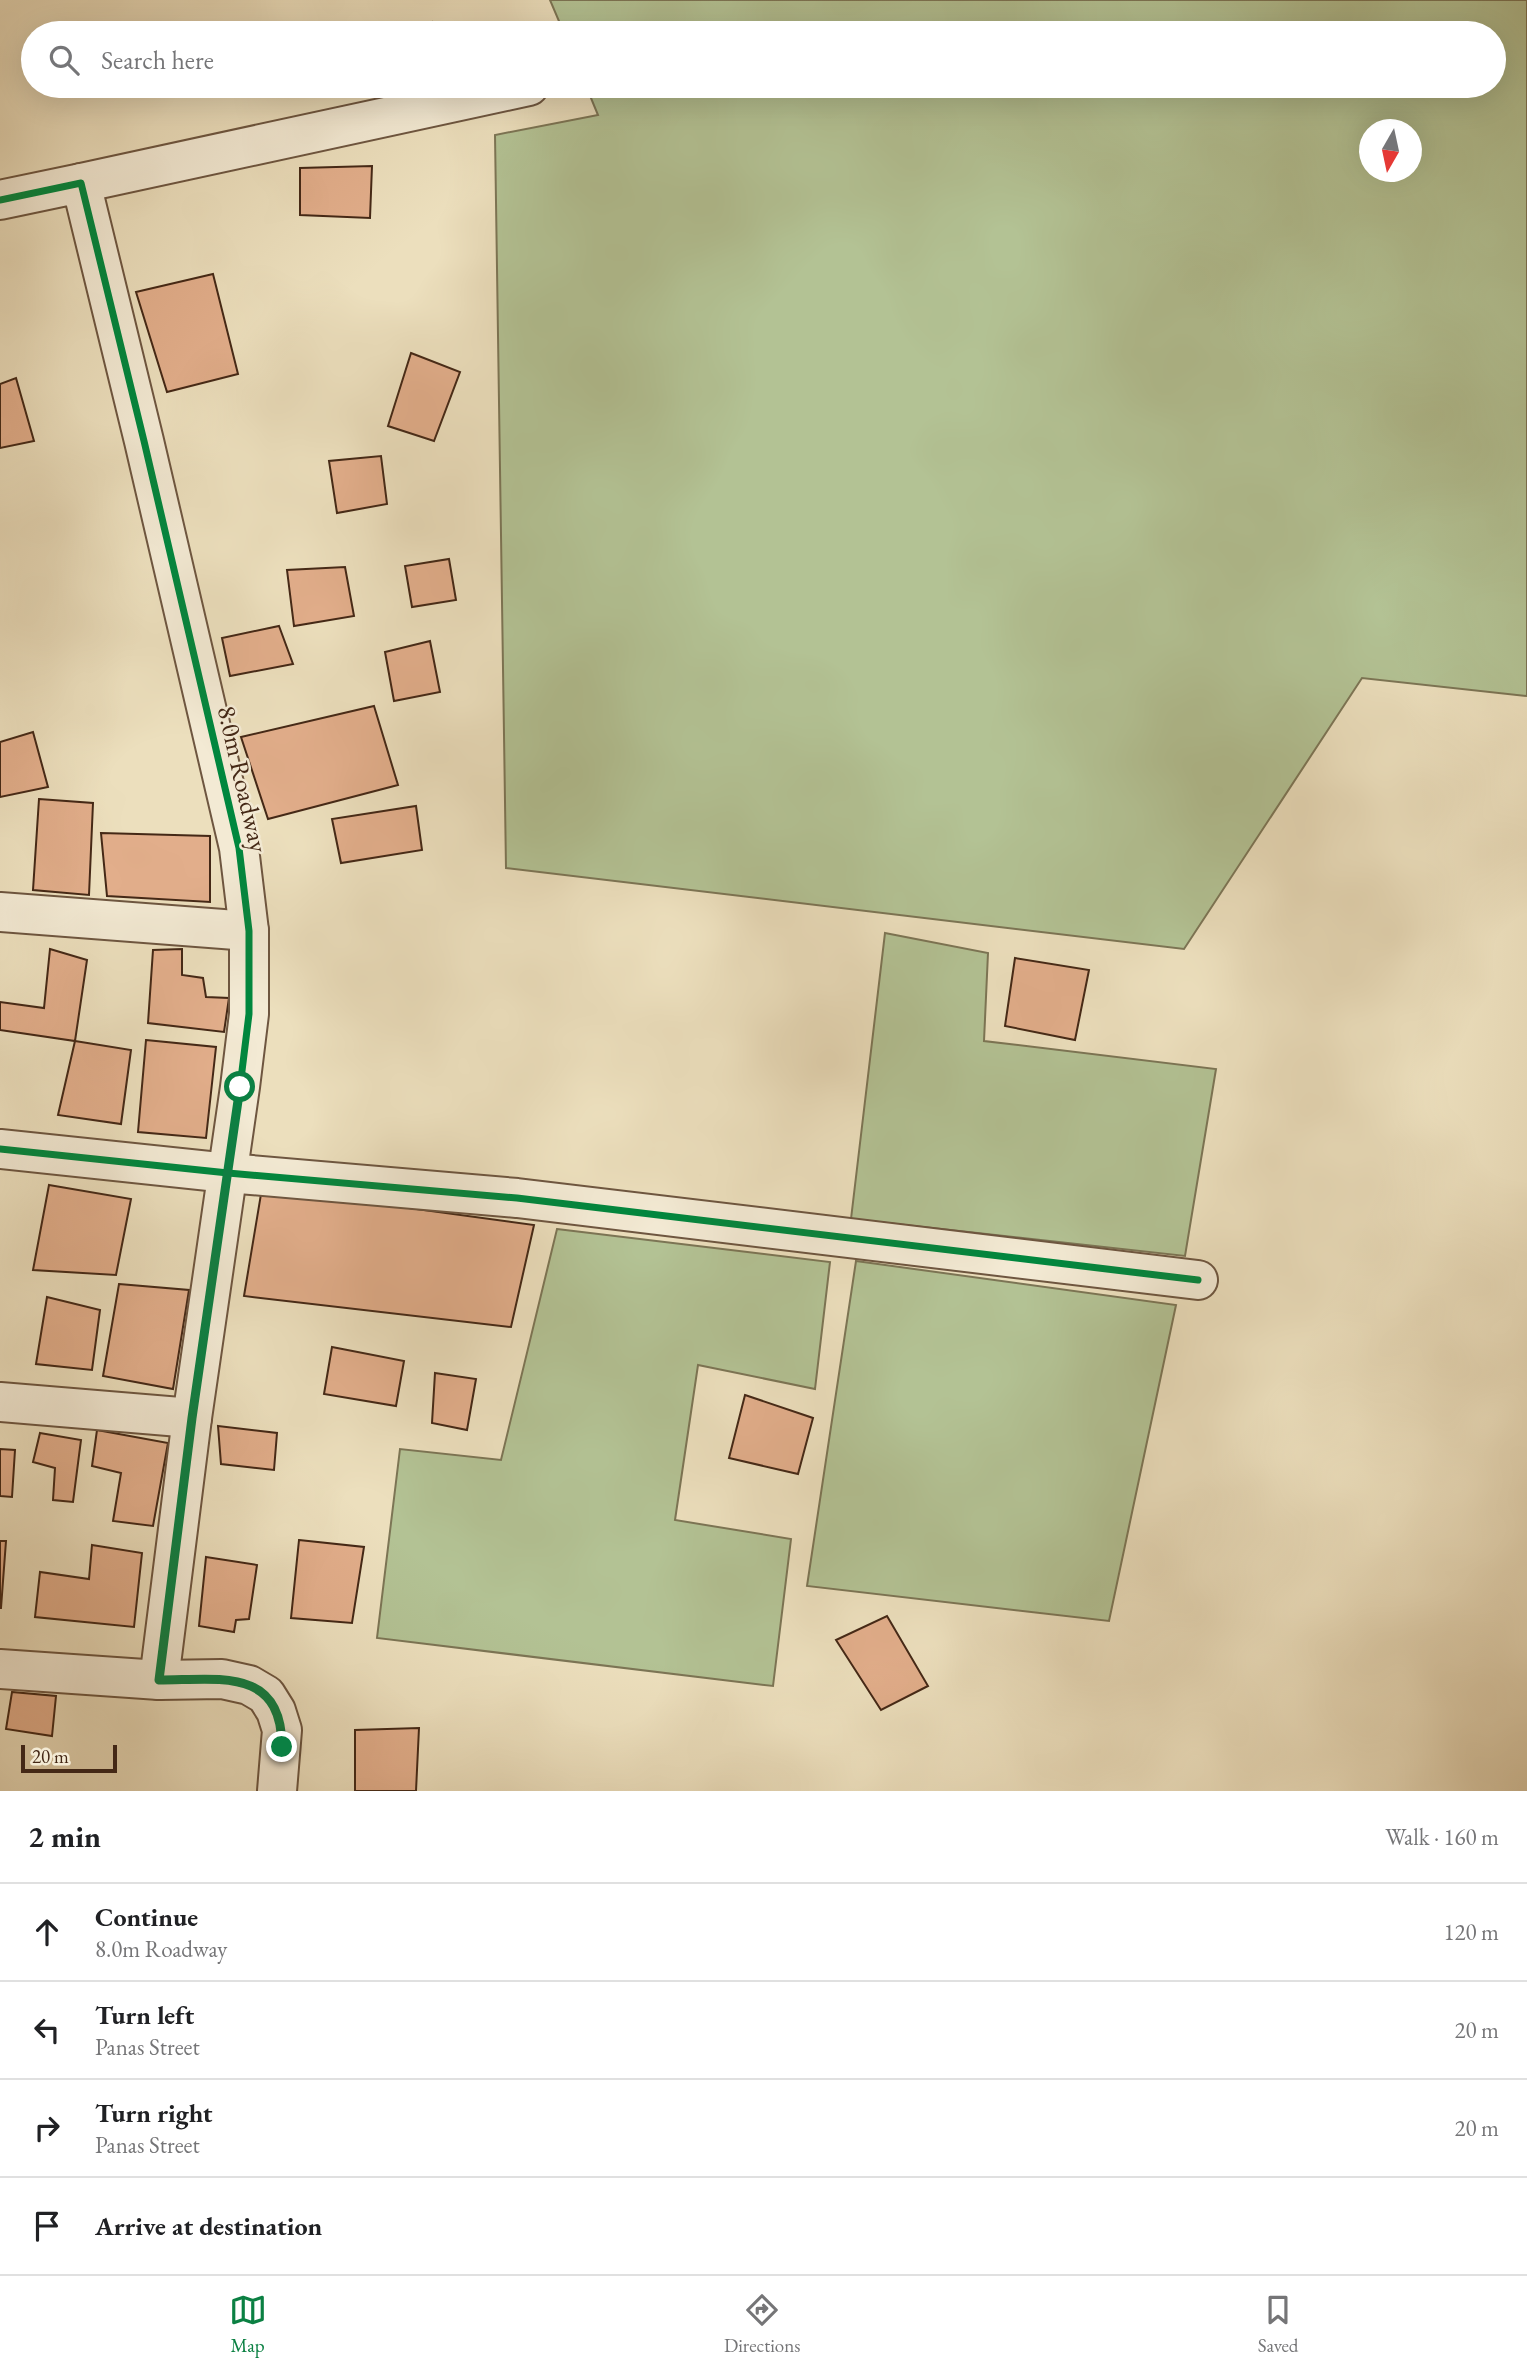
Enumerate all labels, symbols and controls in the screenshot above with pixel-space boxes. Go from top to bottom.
search box [21,21,1506,98]
icon: search [45,41,83,79]
text: Search here [101,43,214,77]
north arrow [1359,119,1422,182]
street label: 8.0m Roadway [210,702,277,856]
route start [224,1071,255,1102]
route end [266,1731,297,1762]
scale bar [21,1742,117,1774]
text: 20 m [32,1744,69,1769]
text: 2 min [28,1817,101,1856]
text: Walk · 160 m [1385,1822,1499,1852]
text: Continue [95,1900,198,1934]
icon: ahead [28,1913,66,1951]
text: 120 m [1443,1917,1499,1947]
text: 8.0m Roadway [95,1934,227,1964]
text: Turn left [95,1998,194,2032]
icon: left [28,2011,66,2049]
text: 20 m [1454,2015,1499,2045]
text: Panas Street [95,2032,200,2062]
text: Turn right [95,2096,213,2130]
icon: right [28,2109,66,2147]
text: 20 m [1454,2113,1499,2143]
text: Panas Street [95,2130,200,2160]
icon: arrive [28,2207,66,2245]
text: Arrive at destination [95,2209,322,2243]
tab: Map [229,2291,267,2358]
tab: Directions [724,2291,800,2358]
tab: Saved [1258,2291,1298,2358]

